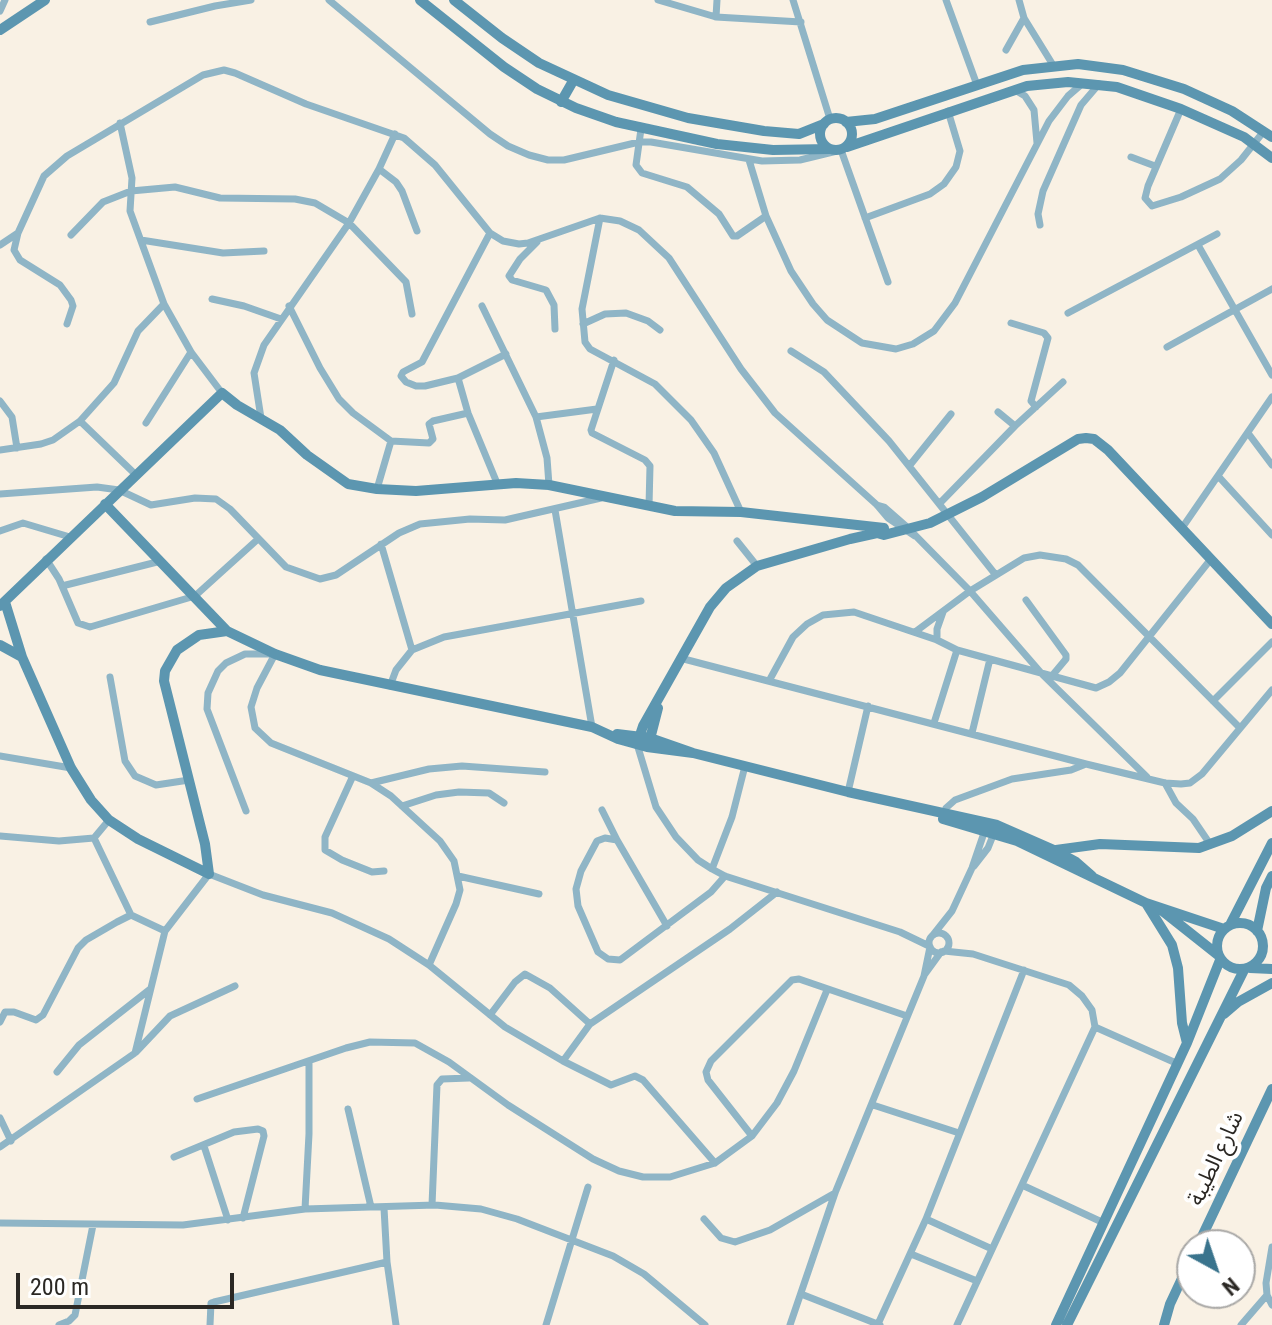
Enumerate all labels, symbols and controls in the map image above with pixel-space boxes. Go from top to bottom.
street label: شارع الطيبة [1184,1108,1250,1210]
north arrow [1176,1229,1256,1309]
scale bar [20,1257,238,1307]
text: N [1217,1272,1244,1300]
text: 200 m [30,1273,89,1301]

